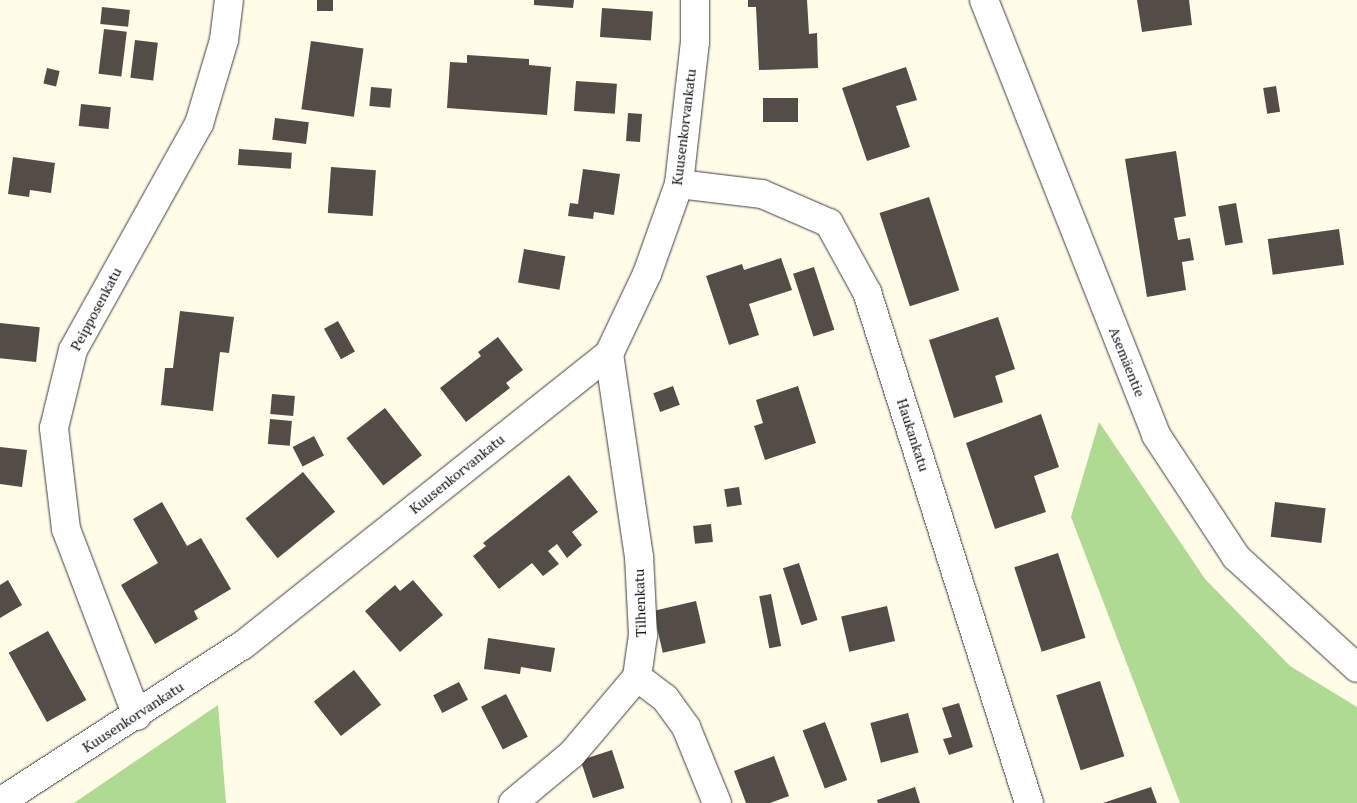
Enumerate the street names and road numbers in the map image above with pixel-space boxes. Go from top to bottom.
street label: Kuusenkorvankatu [669,68,699,186]
street label: Peipposenkatu [67,265,125,353]
street label: Asemäentie [1105,325,1149,399]
street label: Haukankatu [893,397,933,473]
street label: Kuusenkorvankatu [406,431,508,517]
street label: Tilhenkatu [630,569,650,637]
street label: Kuusenkorvankatu [79,678,187,756]

